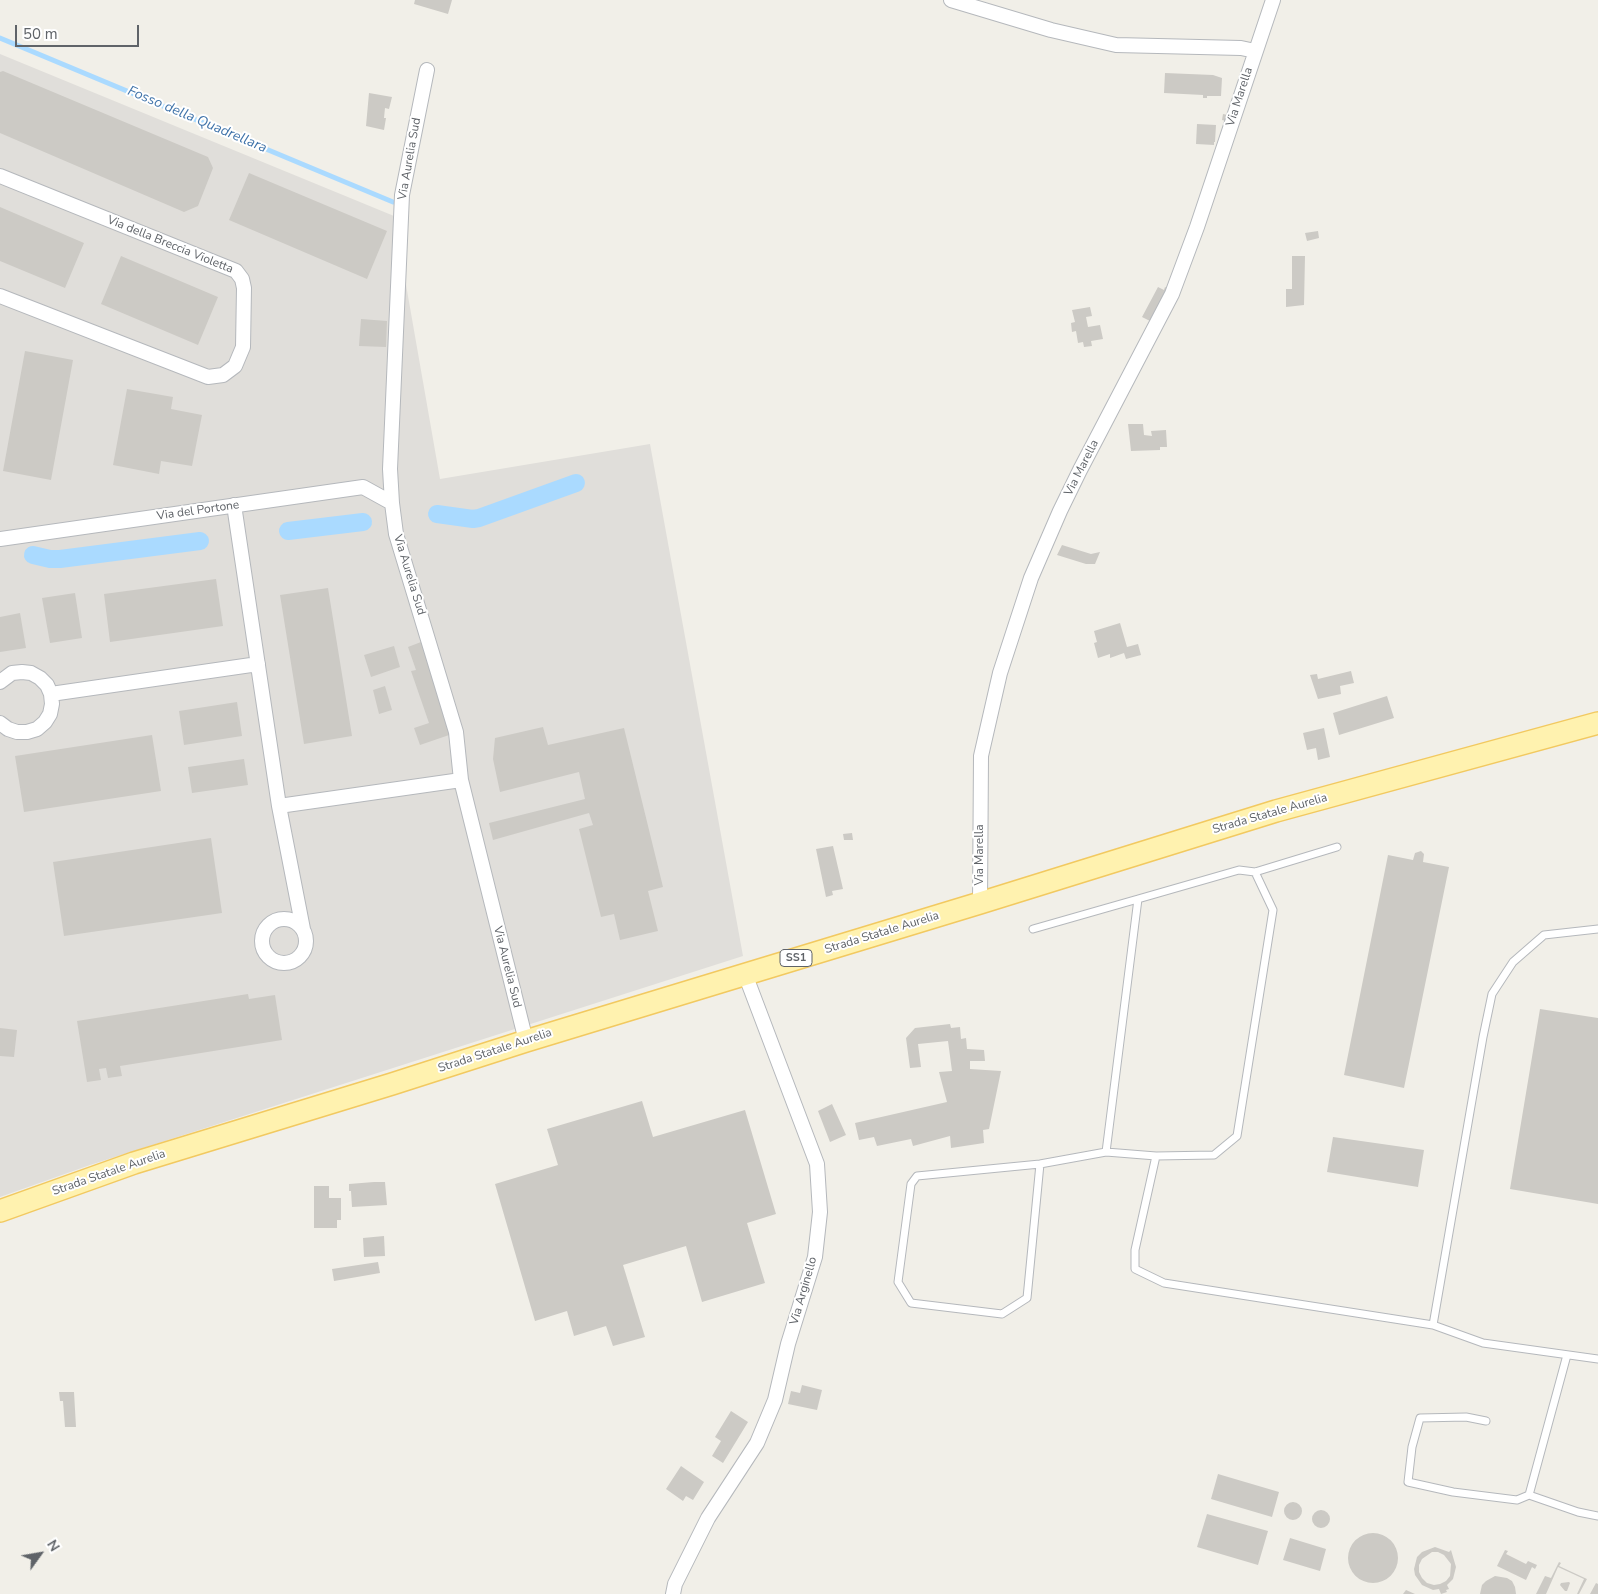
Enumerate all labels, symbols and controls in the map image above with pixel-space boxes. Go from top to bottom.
scale bar [18,15,141,47]
text: 50 m [23,24,58,44]
street label: Via Marella [1224,66,1256,128]
water label: Fosso della Quadrellara [125,83,269,157]
street label: Via Aurelia Sud [396,117,424,201]
street label: Via della Breccia Violetta [105,213,235,277]
street label: Via Marella [1062,437,1102,499]
street label: Via del Portone [156,498,240,524]
street label: Via Aurelia Sud [390,533,428,617]
street label: Strada Statale Aurelia [1211,791,1329,837]
street label: Via Marella [973,824,987,886]
street label: Strada Statale Aurelia [823,909,941,957]
street label: Via Aurelia Sud [490,925,524,1009]
road number: SS1 [780,950,812,966]
street label: Strada Statale Aurelia [436,1026,554,1076]
street label: Strada Statale Aurelia [50,1147,168,1199]
street label: Via Arginello [787,1255,821,1327]
north arrow [15,1529,65,1579]
text: N [42,1536,64,1555]

